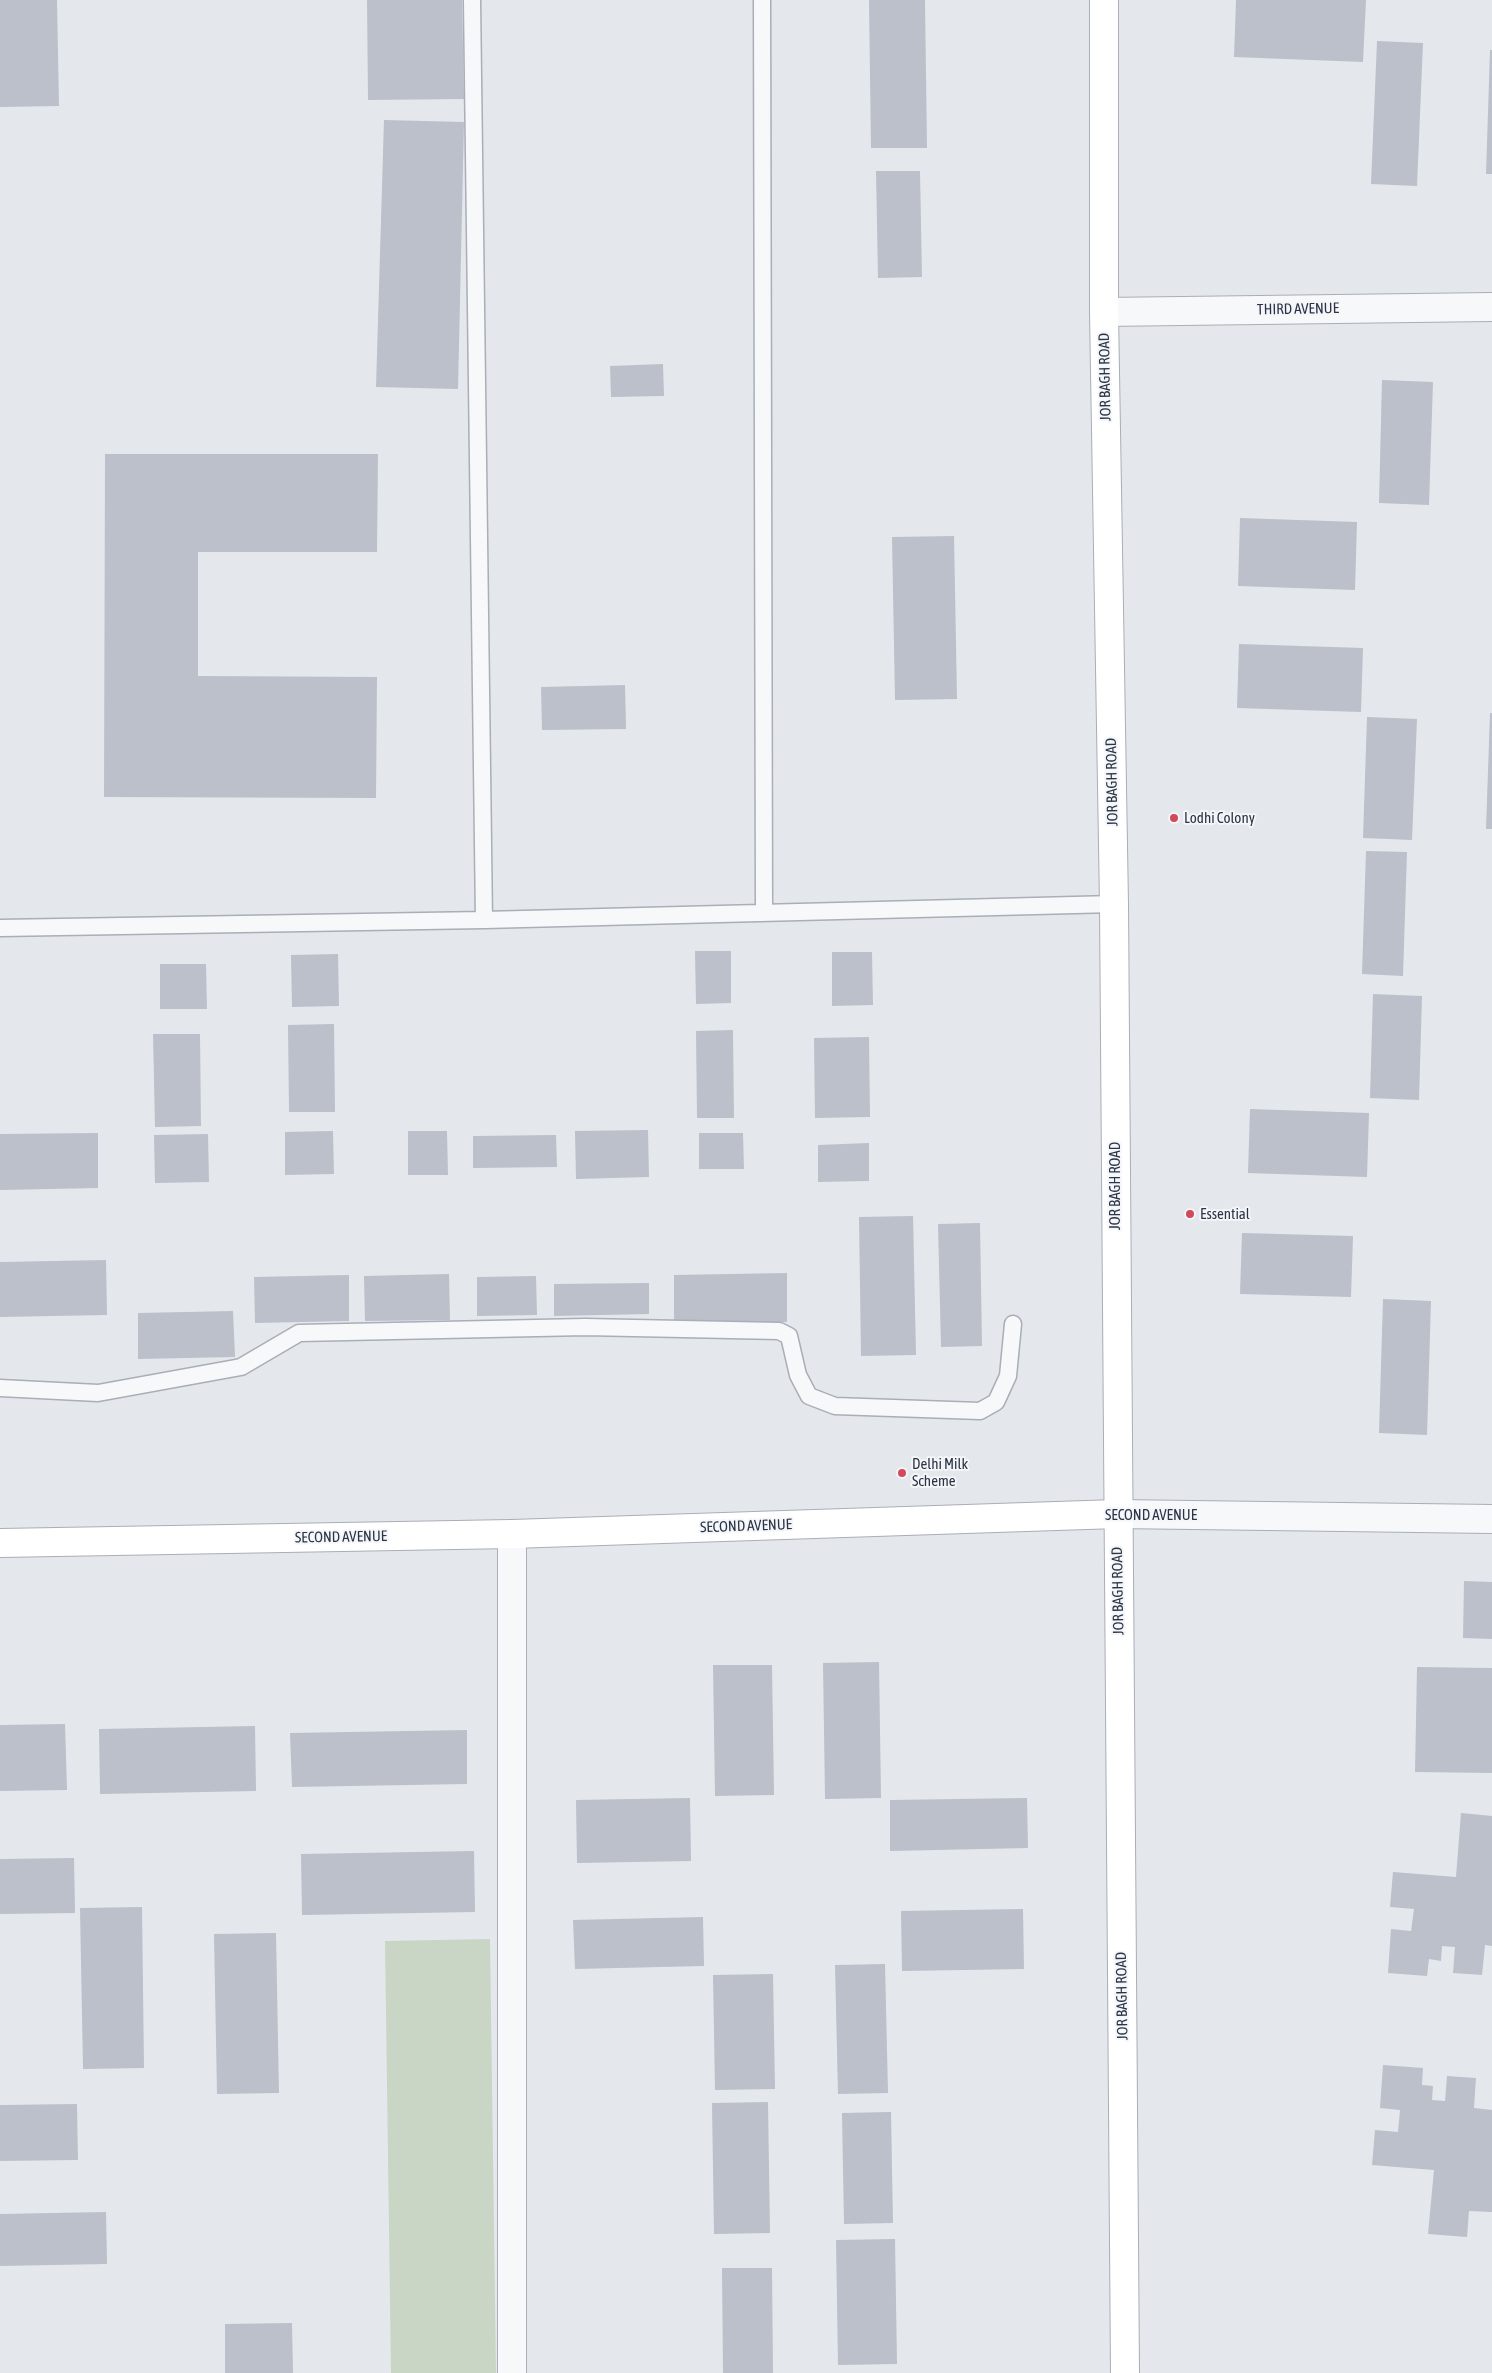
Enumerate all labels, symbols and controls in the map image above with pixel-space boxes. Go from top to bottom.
street label: THIRD AVENUE [1257,299,1339,319]
street label: JOR BAGH ROAD [1095,333,1115,421]
street label: JOR BAGH ROAD [1102,738,1122,826]
place label: Lodhi Colony [1184,809,1255,827]
marker: Lodhi Colony [1168,812,1180,824]
street label: JOR BAGH ROAD [1106,1142,1124,1230]
place label: Essential [1200,1205,1250,1223]
marker: Essential [1184,1208,1196,1220]
place label: Delhi Milk Scheme [912,1455,968,1490]
marker: Delhi Milk Scheme [896,1467,908,1479]
street label: SECOND AVENUE [1105,1506,1197,1524]
street label: SECOND AVENUE [700,1515,792,1537]
street label: SECOND AVENUE [295,1527,387,1547]
street label: JOR BAGH ROAD [1108,1547,1128,1635]
street label: JOR BAGH ROAD [1112,1952,1132,2040]

